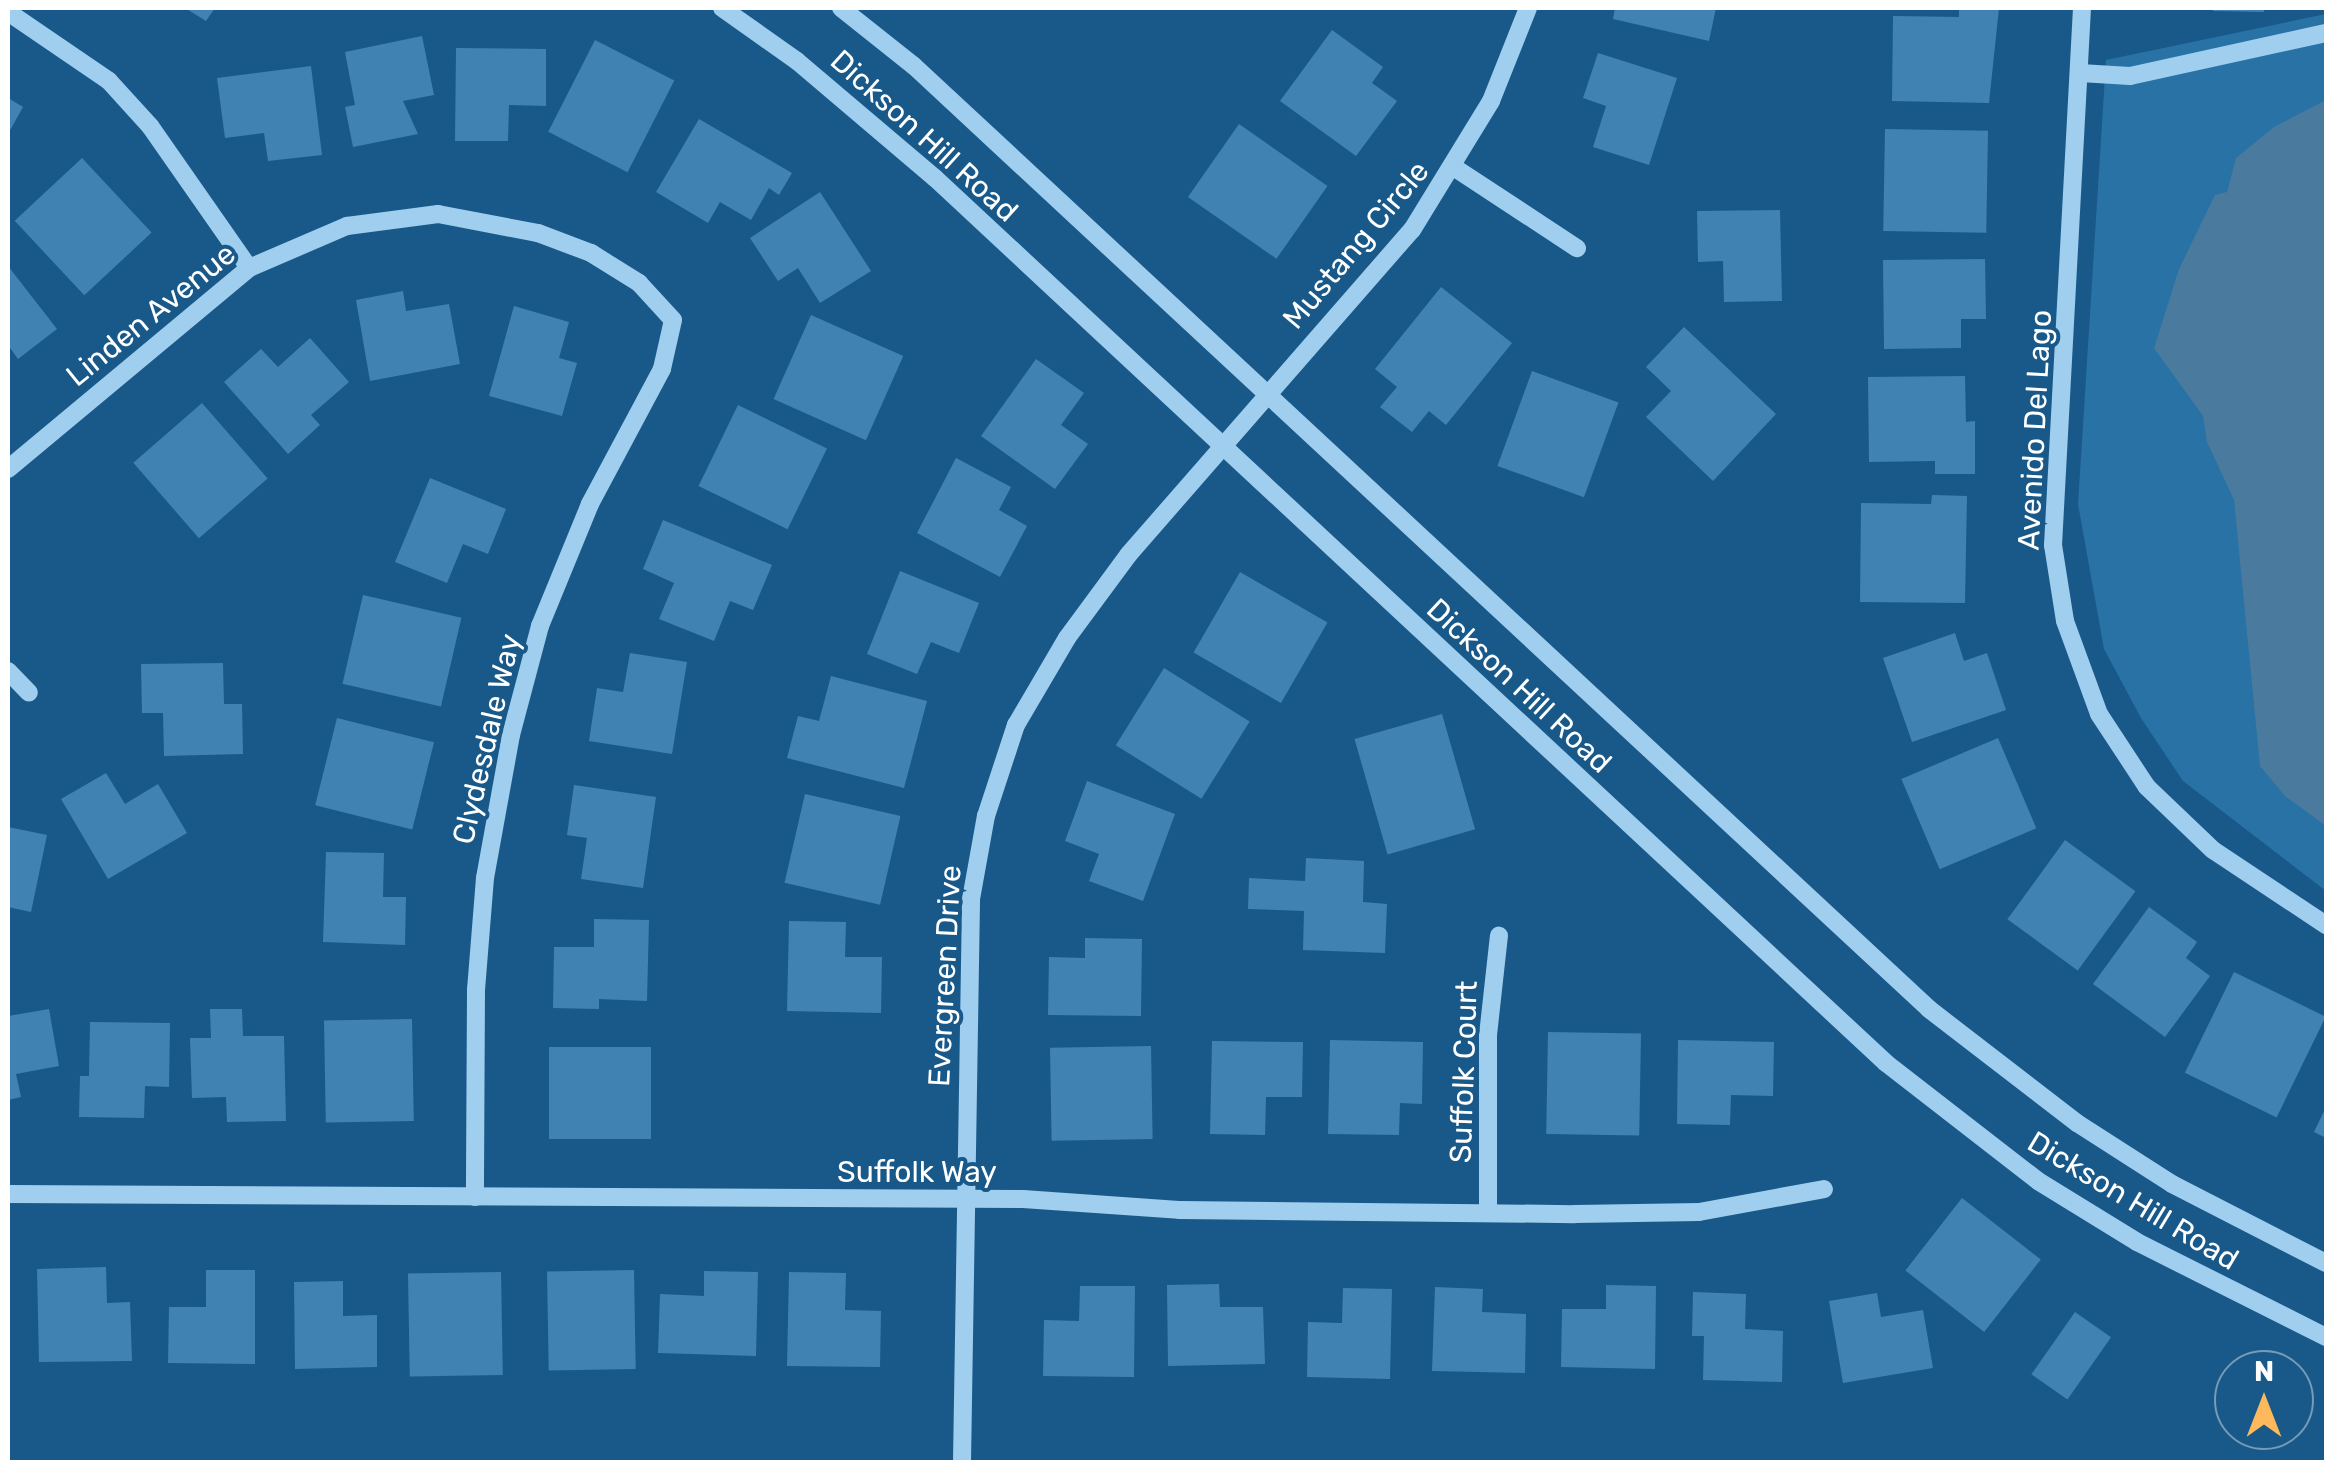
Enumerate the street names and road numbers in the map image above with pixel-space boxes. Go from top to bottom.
street label: Dickson Hill Road [823,43,1025,229]
street label: Mustang Circle [1275,154,1437,336]
street label: Linden Avenue [59,236,243,394]
street label: Avenido Del Lago [2011,309,2059,551]
street label: Dickson Hill Road [1419,591,1619,781]
street label: Clydesdale Way [445,630,529,848]
street label: Evergreen Drive [921,864,969,1088]
street label: Suffolk Court [1443,980,1485,1164]
street label: Dickson Hill Road [2021,1124,2245,1278]
street label: Suffolk Way [837,1154,997,1190]

